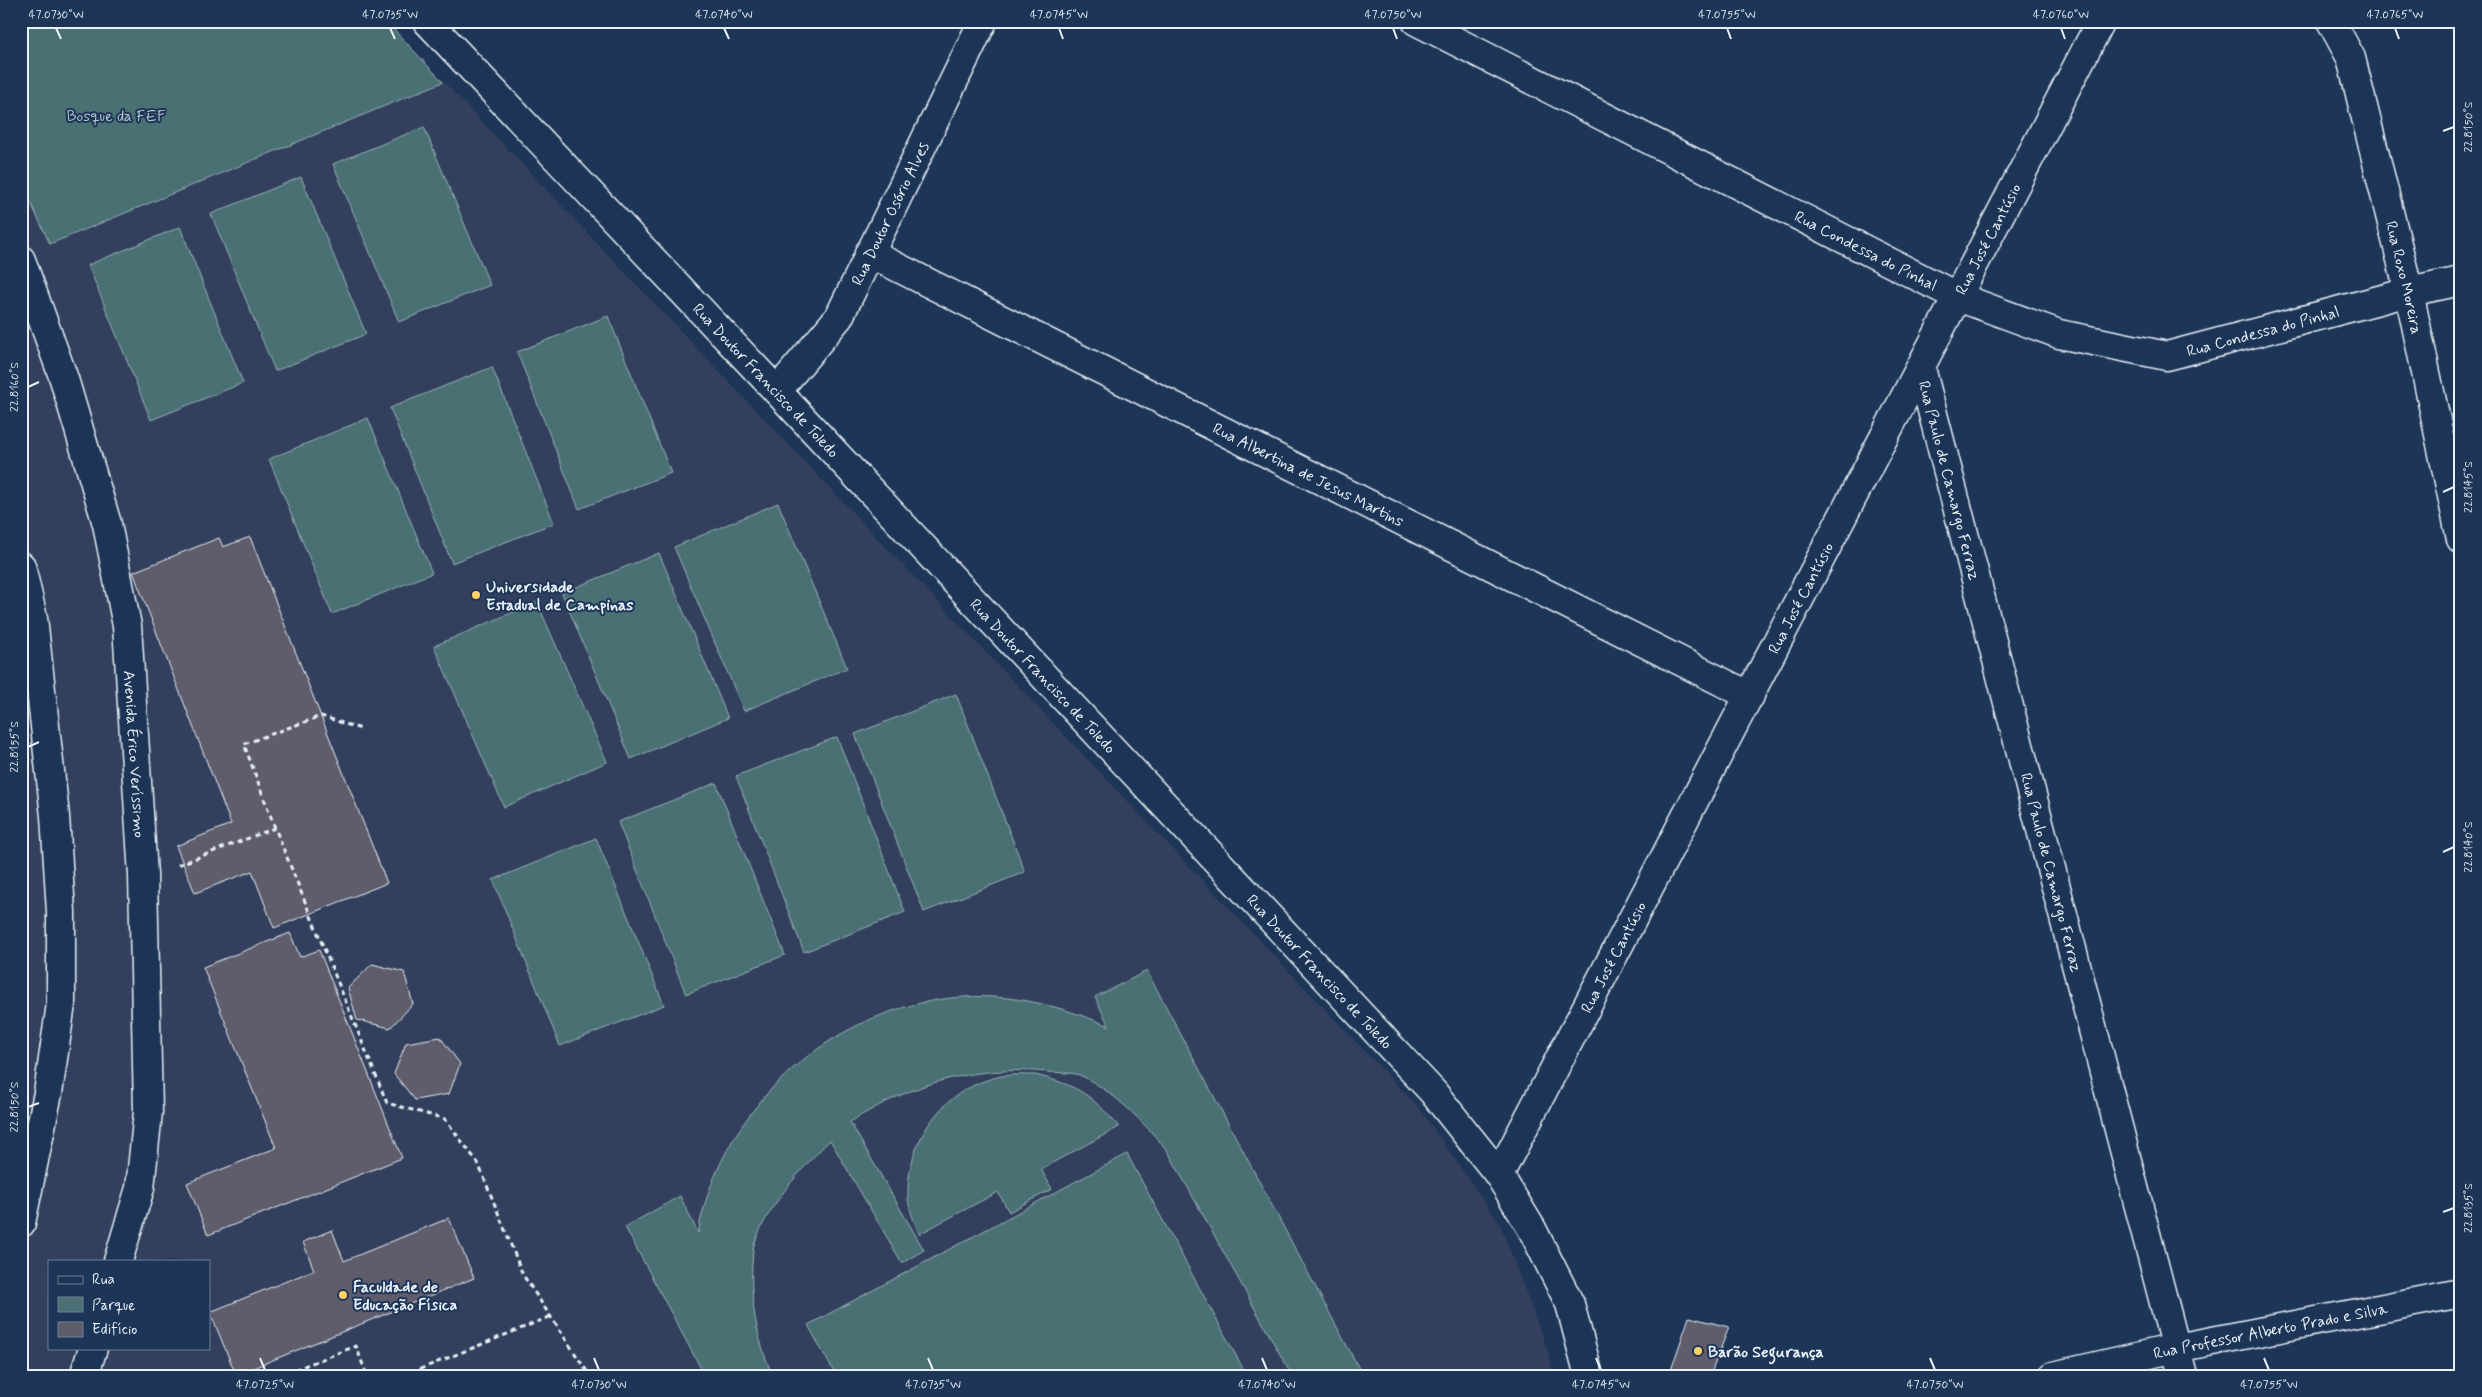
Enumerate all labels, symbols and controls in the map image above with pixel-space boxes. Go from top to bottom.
text: 47.0730°W [28,7,84,23]
text: 47.0735°W [362,7,418,23]
text: 47.0740°W [695,7,753,23]
text: 47.0745°W [1030,7,1088,23]
text: 47.0750°W [1365,7,1422,23]
text: 47.0755°W [1698,7,1756,23]
text: 47.0760°W [2033,7,2089,23]
text: 47.0765°W [2367,7,2423,23]
text: 22.8150°S [2461,101,2477,153]
park label: Bosque da FEF [66,106,166,127]
street label: Rua Doutor Osório Alves [847,138,935,289]
street label: Rua José Cantúsio [1951,180,2026,299]
street label: Rua Condessa do Pinhal [1790,206,1940,297]
street label: Rua Roxo Moreira [2380,219,2427,336]
street label: Rua Doutor Francisco de Toledo [687,299,843,463]
street label: Rua Condessa do Pinhal [2184,302,2342,362]
text: 22.8160°S [7,362,23,412]
street label: Rua Paulo de Camargo Ferraz [1913,379,1985,583]
street label: Rua Albertina de Jesus Martins [1209,418,1407,532]
text: 22.8145°S [2461,461,2477,513]
street label: Rua José Cantúsio [1764,539,1839,658]
place label: Universidade Estadual de Campinas [486,577,633,616]
marker: Universidade Estadual de Campinas [470,589,482,601]
street label: Rua Doutor Francisco de Toledo [965,595,1120,759]
street label: Avenida Érico Veríssimo [118,670,150,838]
text: 22.8155°S [7,721,23,773]
street label: Rua Paulo de Camargo Ferraz [2015,771,2087,975]
text: 22.8140°S [2461,821,2477,873]
street label: Rua Doutor Francisco de Toledo [1241,890,1397,1054]
street label: Rua José Cantúsio [1576,898,1652,1017]
text: 22.8150°S [7,1081,23,1133]
text: 22.8135°S [2461,1183,2477,1233]
legend [48,1260,210,1350]
text: Rua [92,1270,115,1290]
place label: Faculdade de Educação Física [353,1277,457,1316]
marker: Faculdade de Educação Física [337,1289,349,1301]
text: Parque [92,1296,135,1316]
street label: Rua Professor Alberto Prado e Silva [2151,1298,2390,1365]
text: Edifício [92,1320,137,1340]
place label: Barão Segurança [1708,1342,1824,1365]
marker: Barão Segurança [1692,1345,1704,1357]
text: 47.0725°W [236,1377,294,1393]
text: 47.0730°W [571,1377,627,1393]
text: 47.0735°W [905,1377,961,1393]
text: 47.0740°W [1238,1377,1296,1393]
text: 47.0745°W [1572,1377,1630,1393]
text: 47.0750°W [1907,1377,1964,1393]
text: 47.0755°W [2240,1377,2298,1393]

